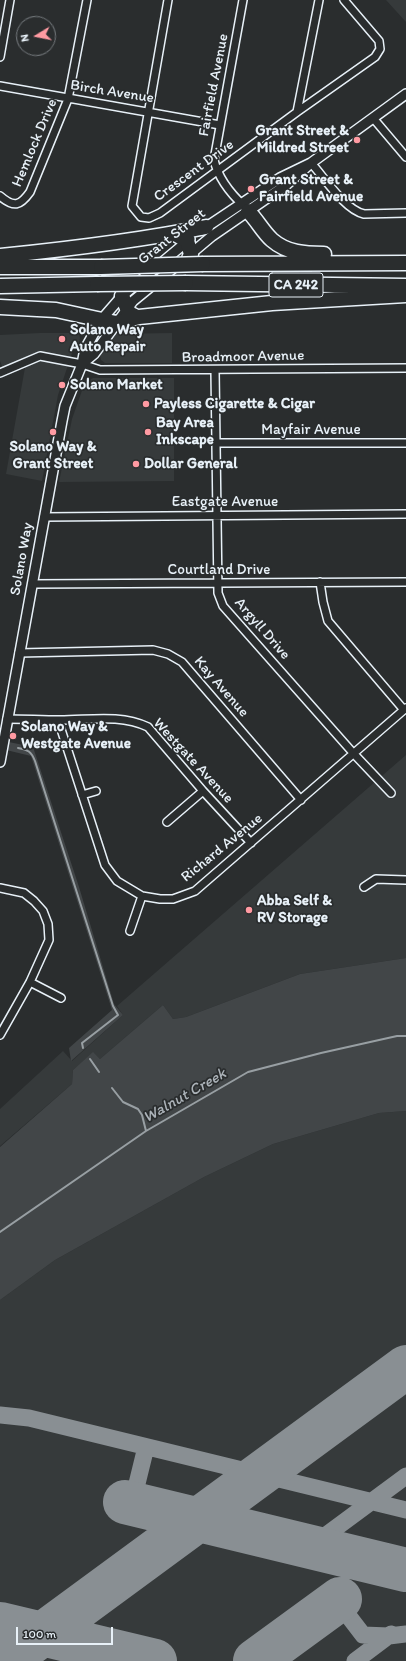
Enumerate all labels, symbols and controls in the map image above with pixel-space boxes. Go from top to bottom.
north arrow [16,16,56,56]
street label: Fairfield Avenue [195,32,233,138]
text: N [18,33,32,43]
street label: Birch Avenue [69,76,155,108]
street label: Hemlock Drive [8,96,62,190]
place label: Grant Street & Mildred Street [255,122,349,157]
marker: Grant Street & Mildred Street [352,135,362,145]
street label: Crescent Drive [150,136,238,206]
place label: Grant Street & Fairfield Avenue [259,171,363,206]
marker: Grant Street & Fairfield Avenue [246,184,256,194]
street label: Grant Street [135,205,209,269]
road number: CA 242 [269,273,323,297]
place label: Solano Way Auto Repair [70,321,145,356]
marker: Solano Way Auto Repair [57,334,67,344]
street label: Broadmoor Avenue [181,347,305,367]
place label: Solano Market [70,376,163,394]
marker: Solano Market [57,380,67,390]
place label: Payless Cigarette & Cigar [154,395,315,413]
marker: Payless Cigarette & Cigar [141,399,151,409]
place label: Bay Area Inkscape [156,414,214,449]
street label: Mayfair Avenue [261,421,361,439]
marker: Solano Way & Grant Street [48,427,58,437]
marker: Bay Area Inkscape [143,427,153,437]
place label: Solano Way & Grant Street [10,438,96,473]
place label: Dollar General [144,455,238,473]
marker: Dollar General [131,459,141,469]
street label: Eastgate Avenue [172,493,278,511]
street label: Solano Way [7,521,37,597]
street label: Courtland Drive [168,561,270,579]
street label: Argyll Drive [230,594,294,664]
street label: Kay Avenue [190,653,252,721]
street label: Westgate Avenue [149,715,237,807]
place label: Solano Way & Westgate Avenue [21,718,131,753]
marker: Solano Way & Westgate Avenue [8,731,18,741]
street label: Richard Avenue [178,810,266,886]
place label: Abba Self & RV Storage [257,892,332,927]
marker: Abba Self & RV Storage [244,905,254,915]
water label: Walnut Creek [140,1065,230,1127]
scale bar [18,1619,115,1645]
text: 100 m [23,1627,56,1641]

